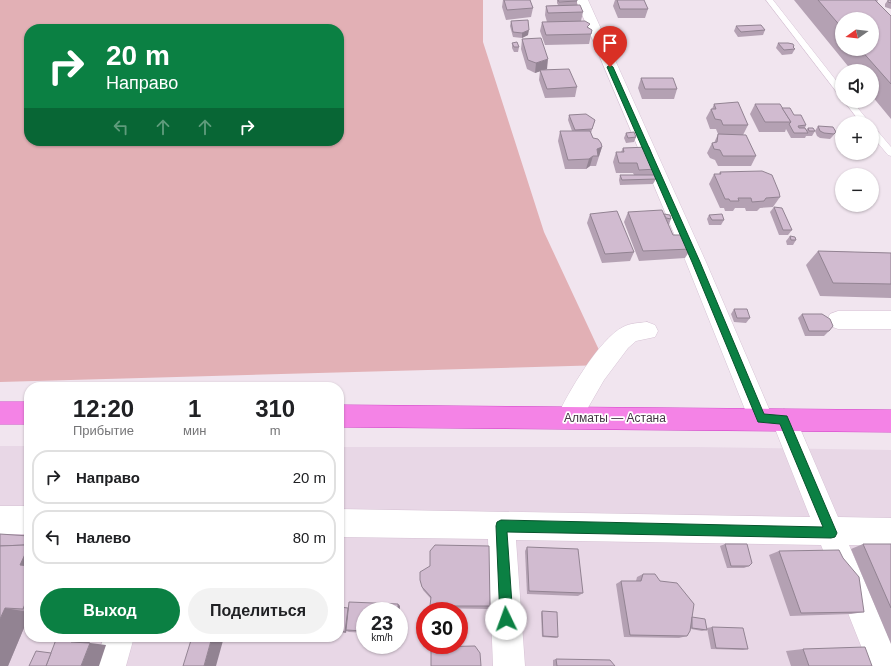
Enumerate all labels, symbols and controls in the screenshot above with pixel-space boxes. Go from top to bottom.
north arrow [835,12,879,56]
map controls [835,12,879,212]
pin [593,26,627,67]
icon: arrive [599,32,621,54]
icon: right [40,40,92,92]
text: 20 m [106,40,170,71]
button: sound [835,64,879,108]
text: Направо [106,73,178,93]
icon: left [110,116,132,138]
icon: ahead [152,116,174,138]
icon: ahead [194,116,216,138]
icon: right [236,116,258,138]
button: + [835,116,879,160]
button: − [835,168,879,212]
text: 12:20 [73,395,134,422]
text: 1 [188,395,201,422]
text: 310 [255,395,295,422]
street label: Алматы — Астана [564,411,666,425]
text: Прибытие [73,423,134,438]
text: мин [183,423,206,438]
text: m [270,423,281,438]
icon: right [42,466,64,488]
text: Направо [76,469,140,486]
text: 20 m [293,469,326,486]
icon: left [42,526,64,548]
text: Налево [76,529,131,546]
text: 80 m [293,529,326,546]
button: Выход [40,588,180,634]
button: Поделиться [188,588,328,634]
position arrow [485,598,527,640]
speed limit sign: 30 [416,602,468,654]
text: 23 [371,612,393,634]
text: km/h [371,632,393,643]

